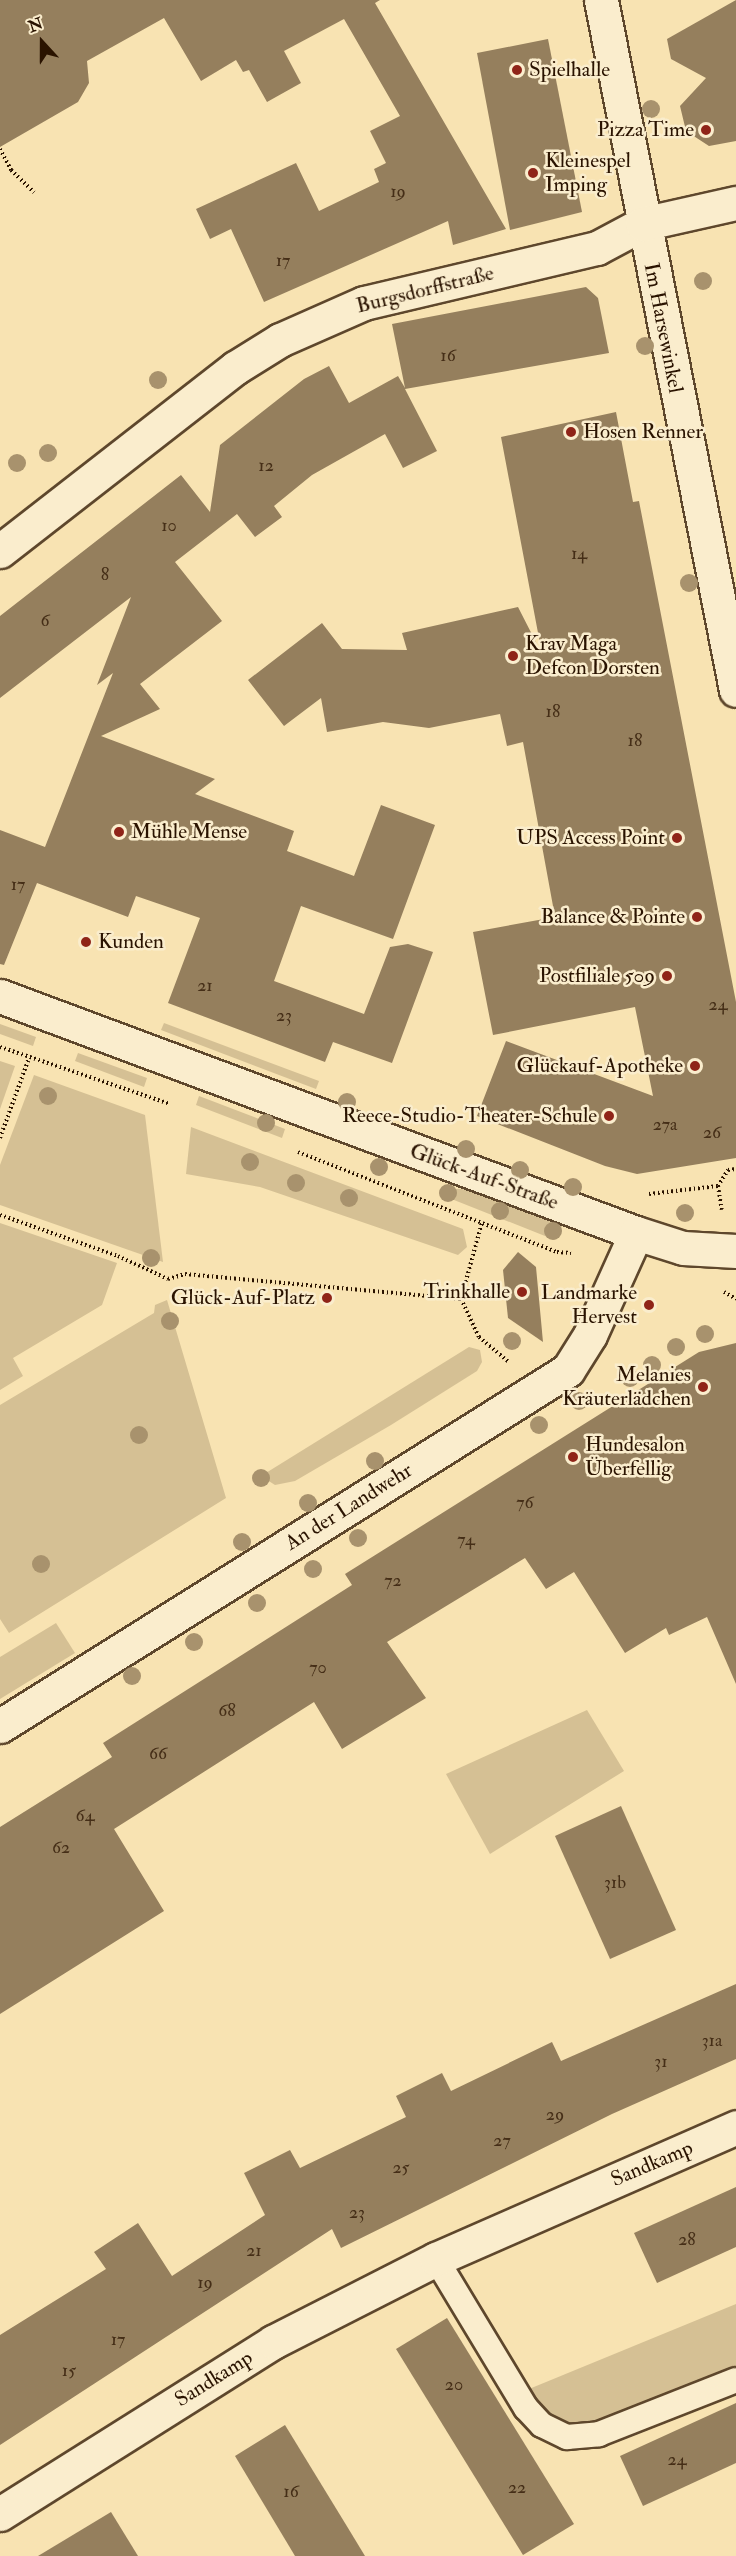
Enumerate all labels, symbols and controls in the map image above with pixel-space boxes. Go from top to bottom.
north arrow [12,12,72,72]
text: N [25,13,46,37]
place label: Spielhalle [529,57,610,83]
marker: Spielhalle [510,63,524,77]
place label: Pizza Time [597,117,694,143]
marker: Pizza Time [699,123,713,137]
place label: Kleinespel Imping [545,148,631,198]
marker: Kleinespel Imping [526,166,540,180]
house number: 19 [390,181,406,203]
house number: 17 [276,250,290,272]
street label: Burgsdorffstraße [354,261,496,319]
street label: Im Harsewinkel [638,261,688,395]
house number: 16 [440,345,456,367]
place label: Hosen Renner [583,419,703,445]
marker: Hosen Renner [564,425,578,439]
house number: 12 [258,455,274,477]
house number: 10 [161,515,177,537]
house number: 14 [571,543,587,565]
house number: 8 [101,564,109,586]
house number: 6 [40,610,50,632]
place label: Krav Maga Defcon Dorsten [525,631,660,681]
marker: Krav Maga Defcon Dorsten [506,649,520,663]
house number: 18 [546,701,560,723]
house number: 18 [628,730,642,752]
place label: Mühle Mense [131,819,247,845]
marker: Mühle Mense [112,825,126,839]
place label: UPS Access Point [516,825,665,851]
marker: UPS Access Point [670,831,684,845]
house number: 17 [11,874,25,896]
place label: Balance & Pointe [541,904,685,930]
marker: Balance & Pointe [690,910,704,924]
place label: Kunden [98,929,164,955]
marker: Kunden [79,935,93,949]
place label: Postfiliale 509 [539,963,655,989]
marker: Postfiliale 509 [660,969,674,983]
house number: 21 [197,975,213,997]
house number: 24 [709,994,727,1016]
house number: 23 [276,1005,292,1027]
place label: Glückauf-Apotheke [516,1053,683,1079]
marker: Glückauf-Apotheke [688,1059,702,1073]
place label: Reece-Studio-Theater-Schule [342,1103,597,1129]
marker: Reece-Studio-Theater-Schule [602,1109,616,1123]
house number: 27a [653,1114,677,1136]
house number: 26 [703,1122,721,1144]
street label: Glück-Auf-Straße [406,1138,562,1216]
place label: Trinkhalle [423,1279,510,1305]
place label: Landmarke Hervest [541,1280,637,1330]
place label: Glück-Auf-Platz [171,1285,315,1311]
marker: Trinkhalle [515,1285,529,1299]
marker: Glück-Auf-Platz [320,1291,334,1305]
marker: Landmarke Hervest [642,1298,656,1312]
place label: Melanies Kräuterlädchen [562,1362,691,1412]
marker: Melanies Kräuterlädchen [696,1380,710,1394]
place label: Hundesalon Überfellig [585,1432,685,1482]
marker: Hundesalon Überfellig [566,1450,580,1464]
street label: An der Landwehr [281,1458,417,1556]
house number: 76 [516,1492,534,1514]
house number: 74 [457,1529,475,1551]
house number: 72 [384,1570,402,1592]
house number: 70 [309,1657,327,1679]
house number: 68 [218,1700,236,1722]
house number: 66 [149,1743,167,1765]
house number: 64 [76,1805,94,1827]
house number: 62 [52,1837,70,1859]
house number: 31b [604,1872,626,1894]
house number: 31a [702,2030,722,2052]
house number: 31 [654,2051,668,2073]
house number: 29 [546,2104,564,2126]
house number: 27 [493,2130,511,2152]
street label: Sandkamp [607,2135,697,2193]
house number: 25 [393,2157,409,2179]
house number: 23 [349,2202,365,2224]
house number: 28 [678,2229,696,2251]
house number: 21 [246,2240,262,2262]
house number: 19 [197,2272,213,2294]
house number: 17 [111,2329,125,2351]
street label: Sandkamp [171,2345,257,2413]
house number: 15 [62,2360,76,2382]
house number: 20 [445,2374,463,2396]
house number: 24 [668,2449,686,2471]
house number: 22 [508,2477,526,2499]
house number: 16 [283,2481,299,2503]

